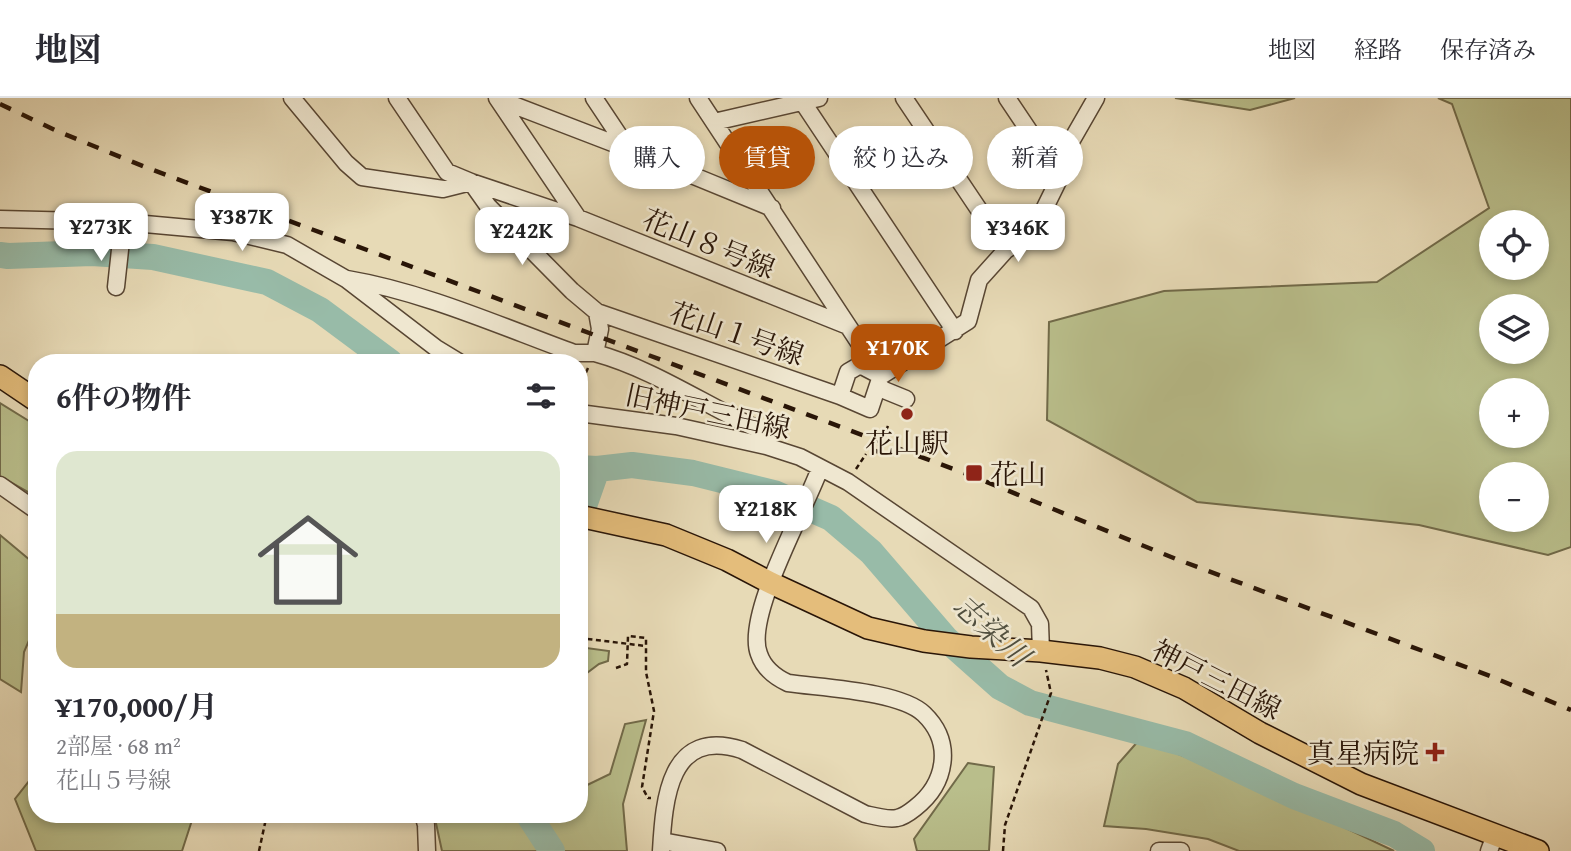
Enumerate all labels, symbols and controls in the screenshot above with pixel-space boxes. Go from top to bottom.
text: 地図 [35,25,101,73]
text: 地図 [1268,32,1316,67]
text: 経路 [1354,32,1402,67]
text: 保存済み [1440,32,1536,67]
chip: 購入 [609,126,705,189]
chip: 賃貸 [719,126,815,189]
chip: 絞り込み [829,126,973,189]
chip: 新着 [987,126,1083,189]
pin: ¥387K [193,194,291,253]
street label: 花山８号線 [636,198,782,288]
text: ¥387K [211,199,273,232]
pin: ¥273K [52,204,150,263]
pin: ¥346K [969,204,1067,264]
pin: ¥242K [473,208,571,267]
text: ¥273K [70,209,132,242]
text: ¥346K [987,210,1049,243]
map controls [1479,210,1549,532]
button: locate [1479,210,1549,280]
text: ¥242K [491,213,553,246]
street label: 花山１号線 [664,291,810,375]
button: layers [1479,294,1549,364]
pin: ¥170K [849,324,947,384]
text: ¥170K [867,330,929,363]
street label: 旧神戸三田線 [622,373,794,449]
text: 6件の物件 [56,375,192,419]
icon: filters [522,377,560,415]
button: + [1479,378,1549,448]
marker: 花山駅 [899,406,915,422]
place label: 花山駅 [865,422,949,463]
place label: 花山 [990,453,1046,494]
button: − [1479,462,1549,532]
marker: 花山 [964,463,984,483]
pin: ¥218K [717,486,815,545]
text: ¥218K [735,491,797,524]
icon: home [245,497,371,623]
water label: 志染川 [944,584,1042,678]
street label: 神戸三田線 [1145,629,1289,729]
text: ¥170,000/月 [56,684,218,728]
text: 2部屋 · 68 m² [56,729,181,762]
place label: 真星病院 [1307,732,1419,773]
marker: 真星病院 [1425,742,1445,762]
text: 花山５号線 [56,763,171,796]

